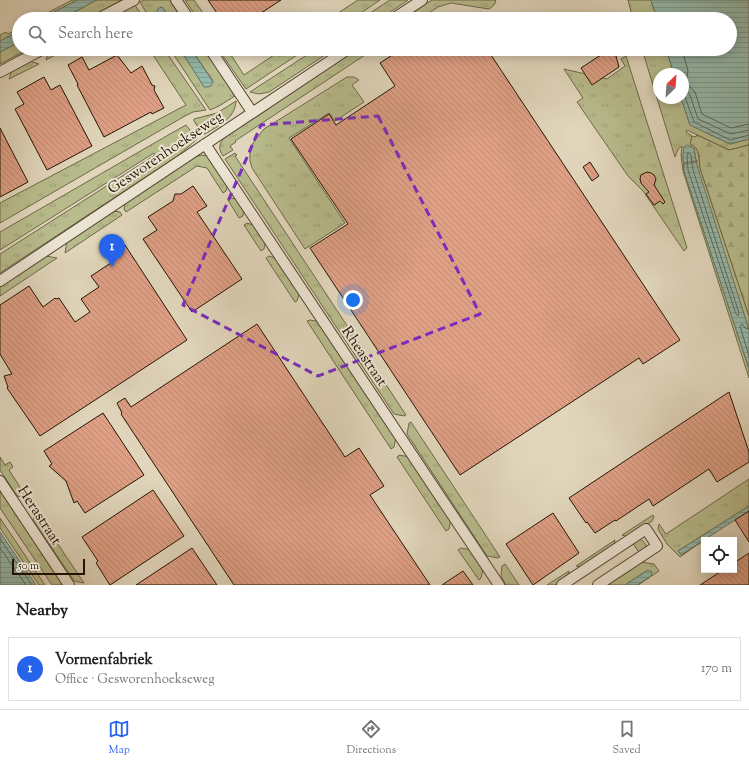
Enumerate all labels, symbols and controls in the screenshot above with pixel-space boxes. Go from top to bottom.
search box [12,12,737,56]
icon: search [26,23,48,45]
text: Search here [58,24,133,45]
north arrow [653,68,689,104]
street label: Gesworenhoekseweg [104,107,228,200]
pin: 1 [99,234,125,267]
your location [343,290,363,310]
street label: Rheastraat [336,322,392,391]
street label: Herastraat [12,482,66,550]
map controls [701,537,737,573]
button: locate [701,537,737,573]
scale bar [12,557,85,576]
text: 50 m [18,558,39,574]
text: Nearby [16,599,68,623]
text: Vormenfabriek [55,650,153,671]
text: 1 [28,660,32,678]
text: 170 m [701,660,732,678]
text: Office · Gesworenhoekseweg [55,671,215,689]
tab: Map [108,718,130,758]
tab: Directions [347,718,396,758]
tab: Saved [613,718,641,758]

